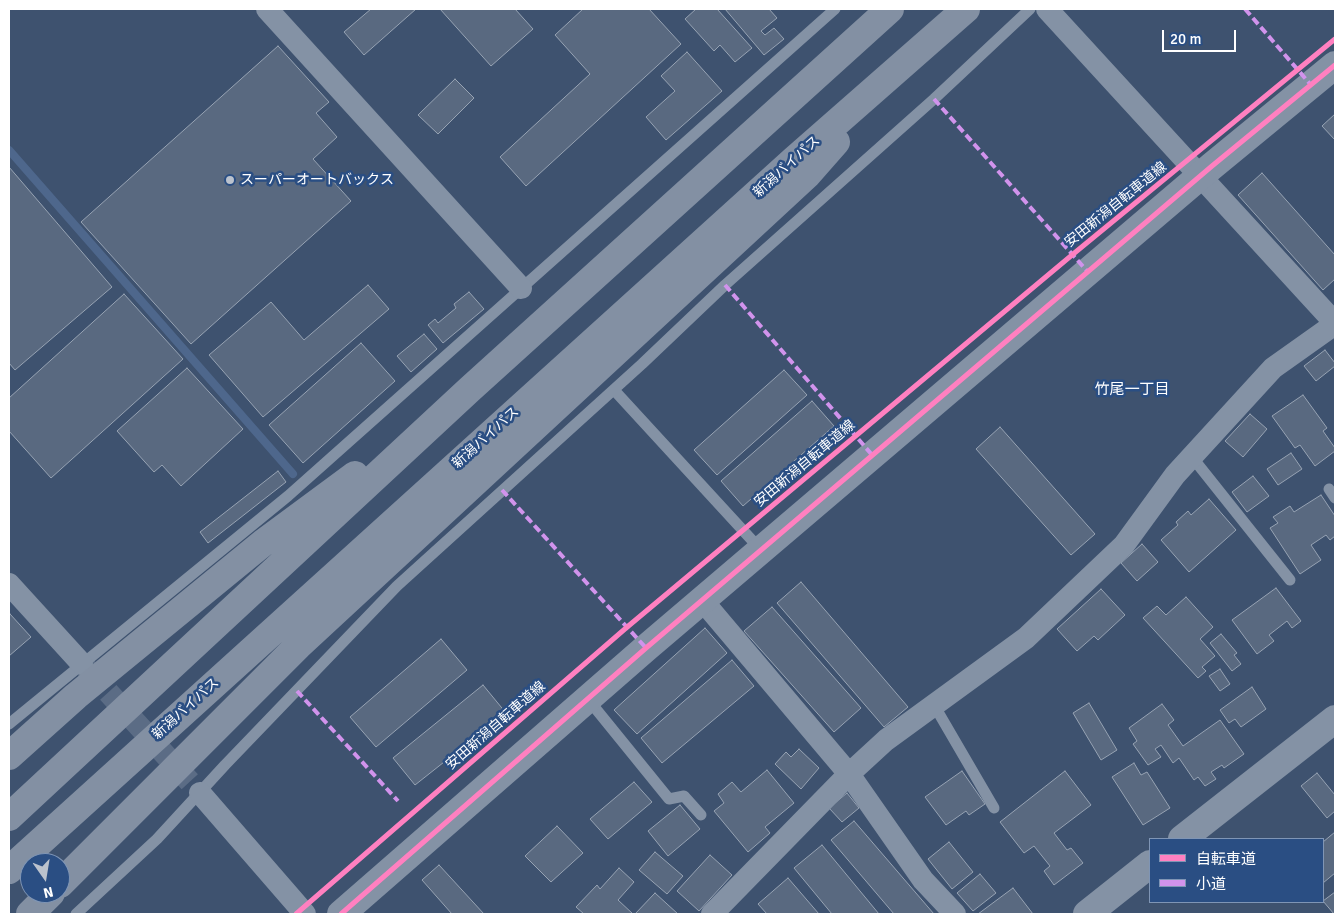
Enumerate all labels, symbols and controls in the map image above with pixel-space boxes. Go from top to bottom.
scale bar [1164,20,1238,52]
text: 20 m [1170,30,1201,48]
street label: 新潟バイパス [750,133,824,201]
street label: 安田新潟自転車道線 [1062,159,1170,251]
place label: スーパーオートバックス [240,172,394,188]
marker: スーパーオートバックス [224,174,236,186]
district label: 竹尾一丁目 [1095,381,1169,399]
street label: 新潟バイパス [449,404,523,472]
street label: 安田新潟自転車道線 [751,417,859,511]
street label: 新潟バイパス [149,675,223,743]
street label: 安田新潟自転車道線 [443,678,549,774]
legend [1149,838,1324,903]
text: 自転車道 [1196,850,1256,868]
north arrow [20,853,70,903]
text: 小道 [1196,875,1226,893]
text: N [42,883,55,902]

